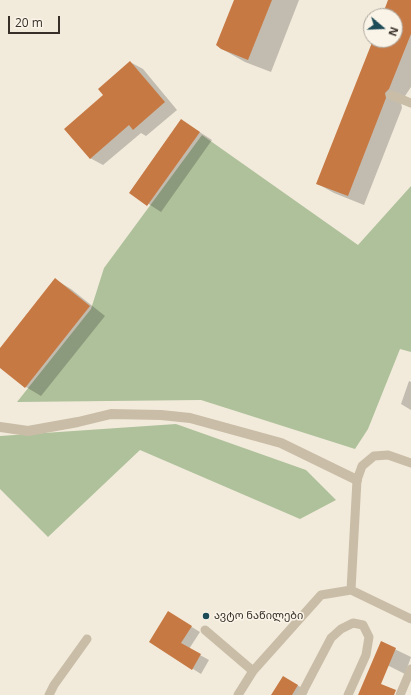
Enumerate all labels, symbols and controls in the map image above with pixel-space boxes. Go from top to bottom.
scale bar [10,8,62,34]
north arrow [363,8,403,48]
text: 20 m [15,14,43,31]
text: N [385,25,402,38]
place label: ავტო ნაწილები [214,609,303,623]
marker: ავტო ნაწილები [201,611,211,621]

